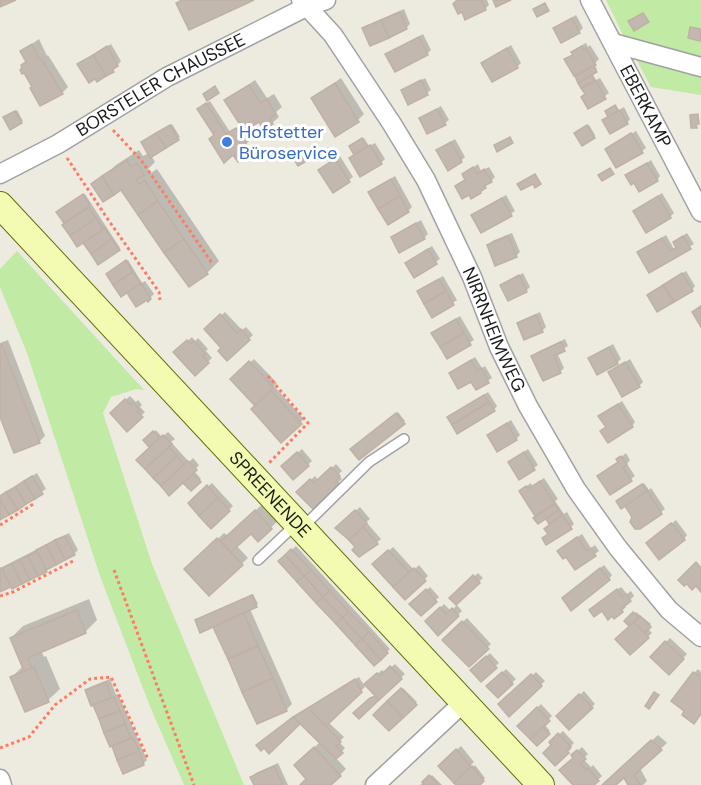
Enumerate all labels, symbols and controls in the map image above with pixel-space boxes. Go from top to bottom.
street label: BORSTELER CHAUSSEE [72,28,249,142]
street label: EBERKAMP [614,61,677,152]
place label: Hofstetter Büroservice [239,120,337,165]
marker: Hofstetter Büroservice [220,135,234,149]
street label: NIRRNHEIMWEG [457,263,531,396]
street label: SPREENENDE [224,446,316,543]

